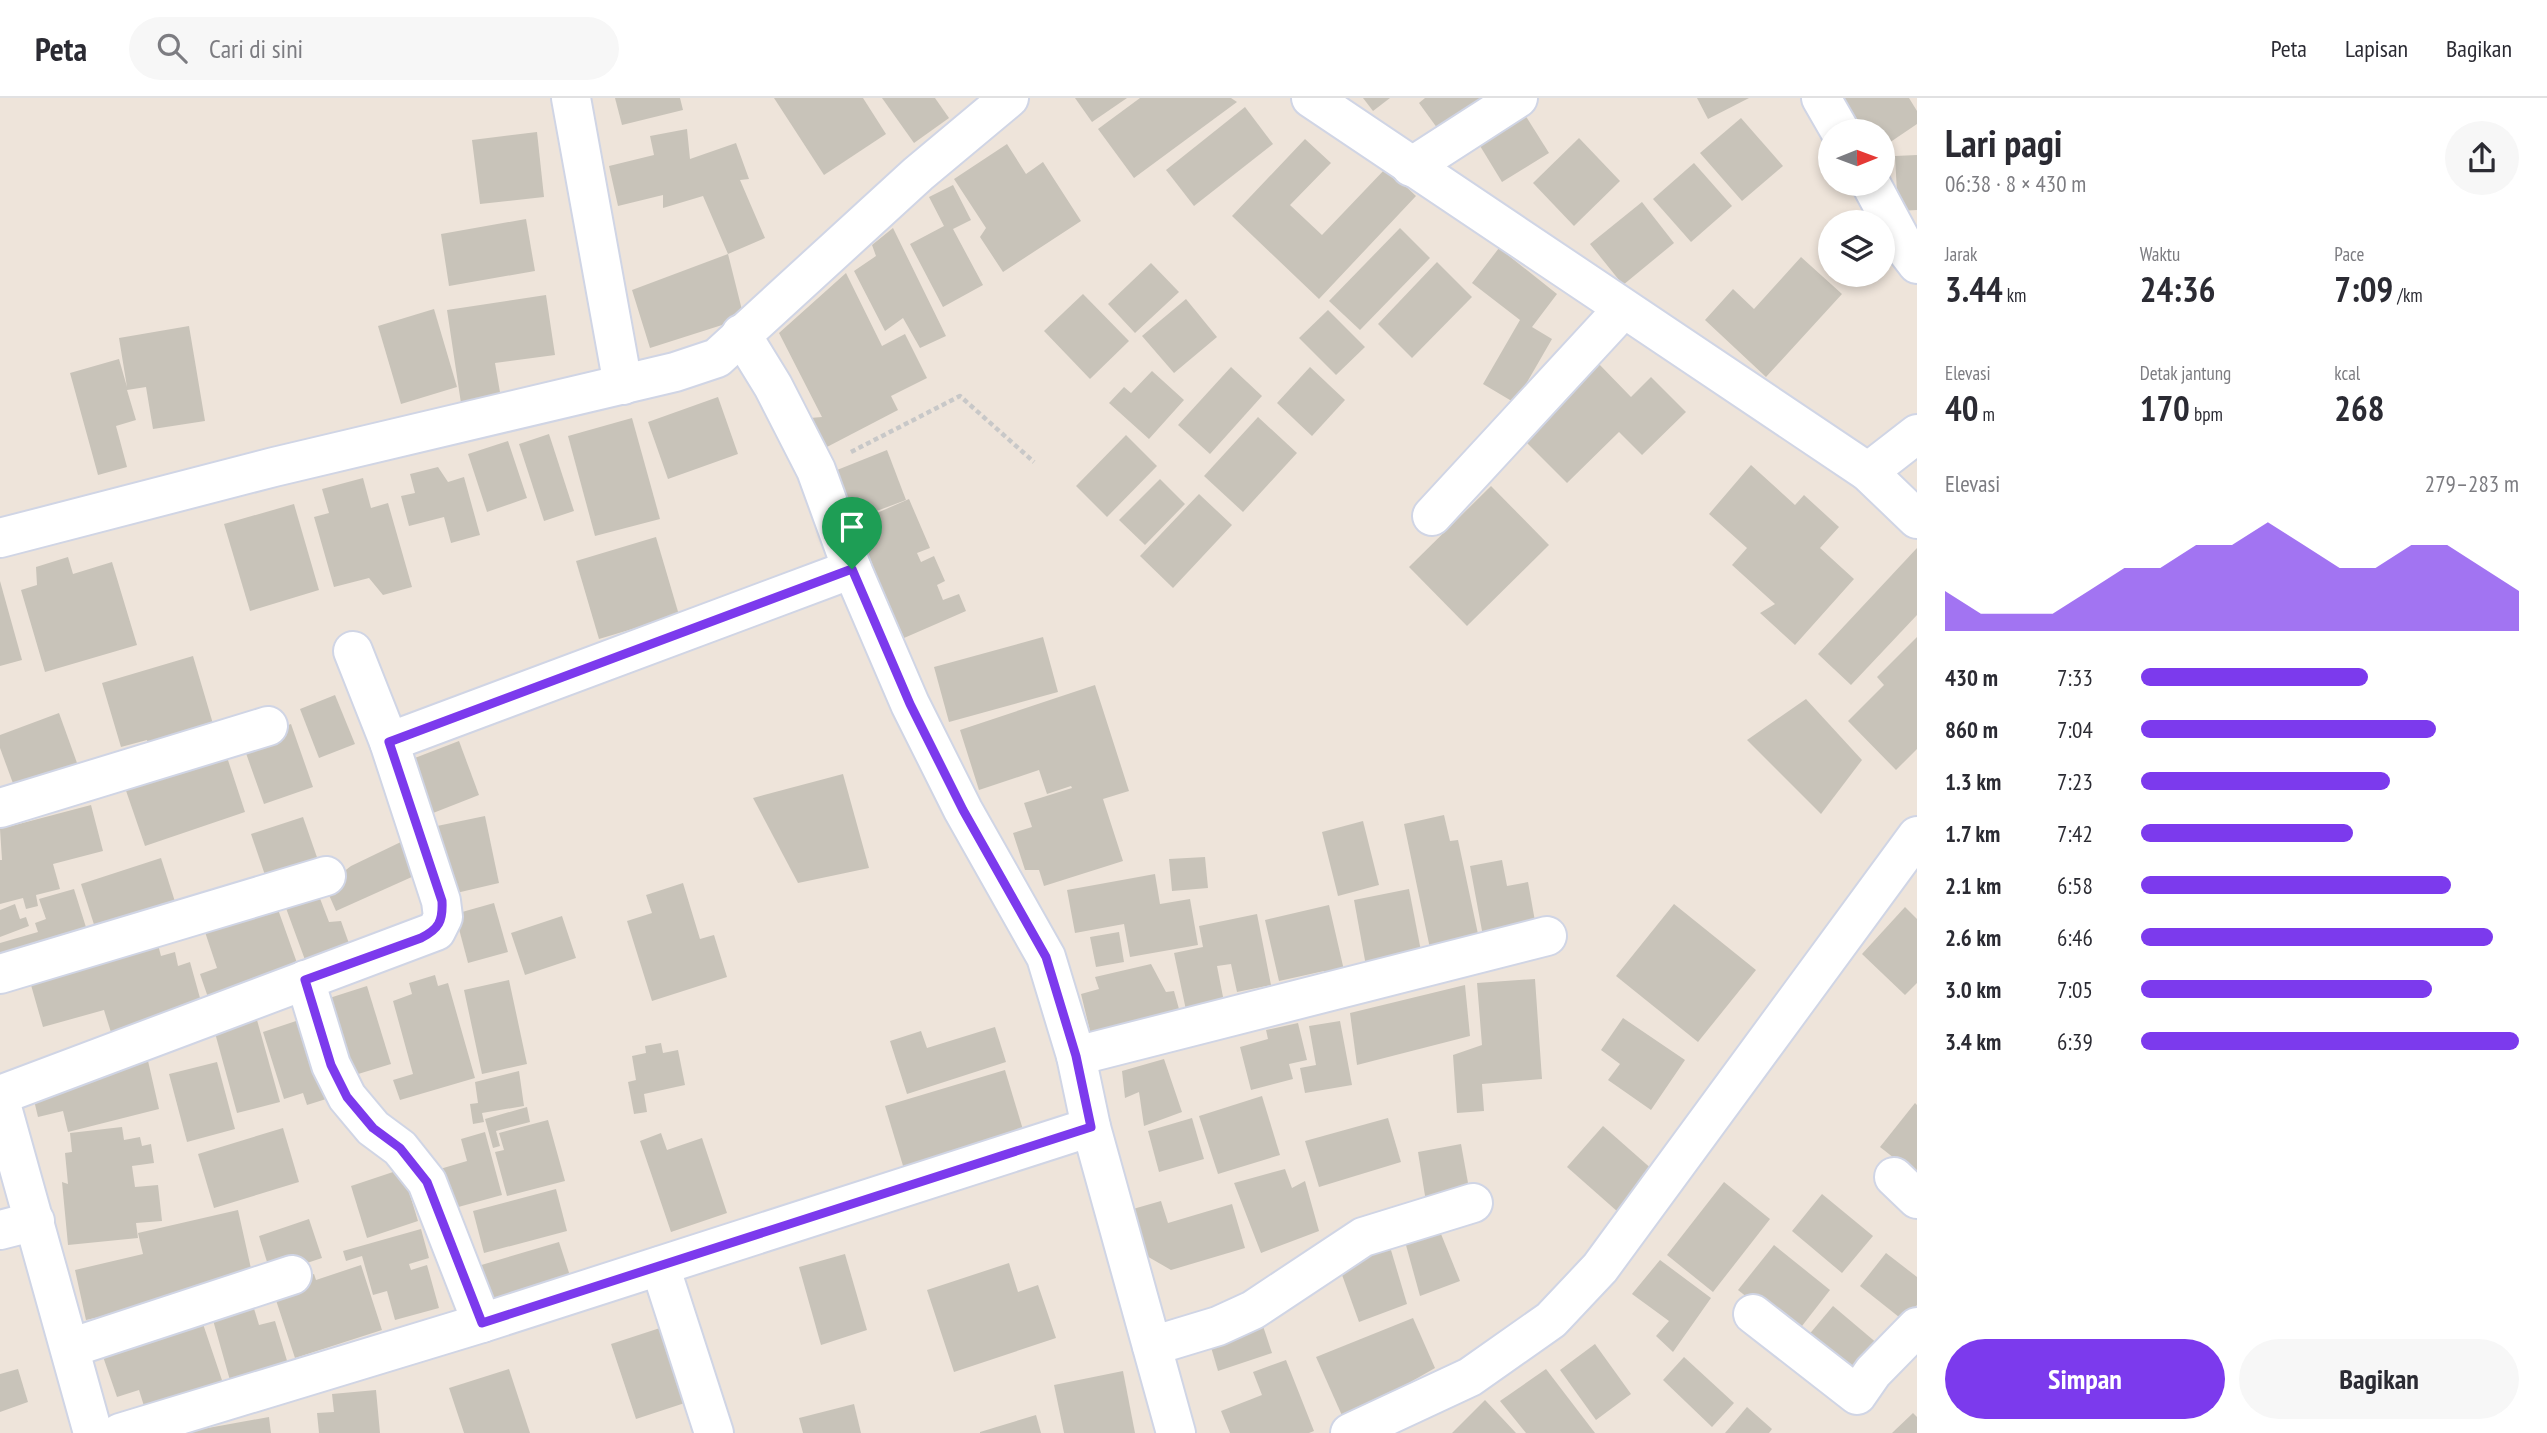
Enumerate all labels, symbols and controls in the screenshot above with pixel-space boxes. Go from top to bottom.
search box [129,17,619,80]
text: Peta [35,27,87,70]
icon: search [153,29,191,67]
text: Cari di sini [209,32,303,65]
text: Peta [2271,33,2307,64]
text: Lapisan [2345,33,2408,64]
text: Bagikan [2446,33,2512,64]
text: Lari pagi [1945,118,2062,167]
north arrow [1818,119,1895,196]
map controls [1818,119,1895,287]
button: share [2445,121,2519,195]
text: 06:38 · 8 × 430 m [1945,169,2086,198]
button: layers [1818,210,1895,287]
text: Jarak [1945,242,1977,266]
text: Waktu [2140,242,2180,266]
text: Pace [2334,242,2364,266]
text: 3.44 [1945,266,2003,312]
text: 24:36 [2140,266,2215,312]
text: 7:09 [2334,266,2393,312]
text: km [2003,283,2026,307]
text: /km [2393,283,2423,307]
text: Elevasi [1945,361,1991,385]
text: Detak jantung [2140,361,2231,385]
text: kcal [2334,361,2360,385]
text: 40 [1945,385,1978,431]
text: 170 [2140,385,2190,431]
text: 268 [2334,385,2385,431]
text: m [1978,402,1995,426]
text: bpm [2190,402,2223,426]
text: Elevasi [1945,469,2000,498]
text: 279–283 m [2425,469,2519,498]
pin [822,497,882,569]
icon: arrive [833,508,871,546]
text: 430 m [1945,663,1998,692]
text: 7:33 [2057,663,2093,692]
text: 860 m [1945,715,1998,744]
text: 7:04 [2057,715,2093,744]
text: 1.3 km [1945,767,2001,796]
text: 7:23 [2057,767,2093,796]
text: 1.7 km [1945,819,2000,848]
text: 7:42 [2057,819,2093,848]
text: 2.1 km [1945,871,2001,900]
text: 6:58 [2057,871,2093,900]
text: 2.6 km [1945,923,2001,952]
text: 6:46 [2057,923,2093,952]
text: 3.0 km [1945,975,2001,1004]
text: 7:05 [2057,975,2093,1004]
text: 3.4 km [1945,1027,2001,1056]
text: 6:39 [2057,1027,2093,1056]
button: Simpan [1945,1339,2225,1419]
button: Bagikan [2239,1339,2519,1419]

